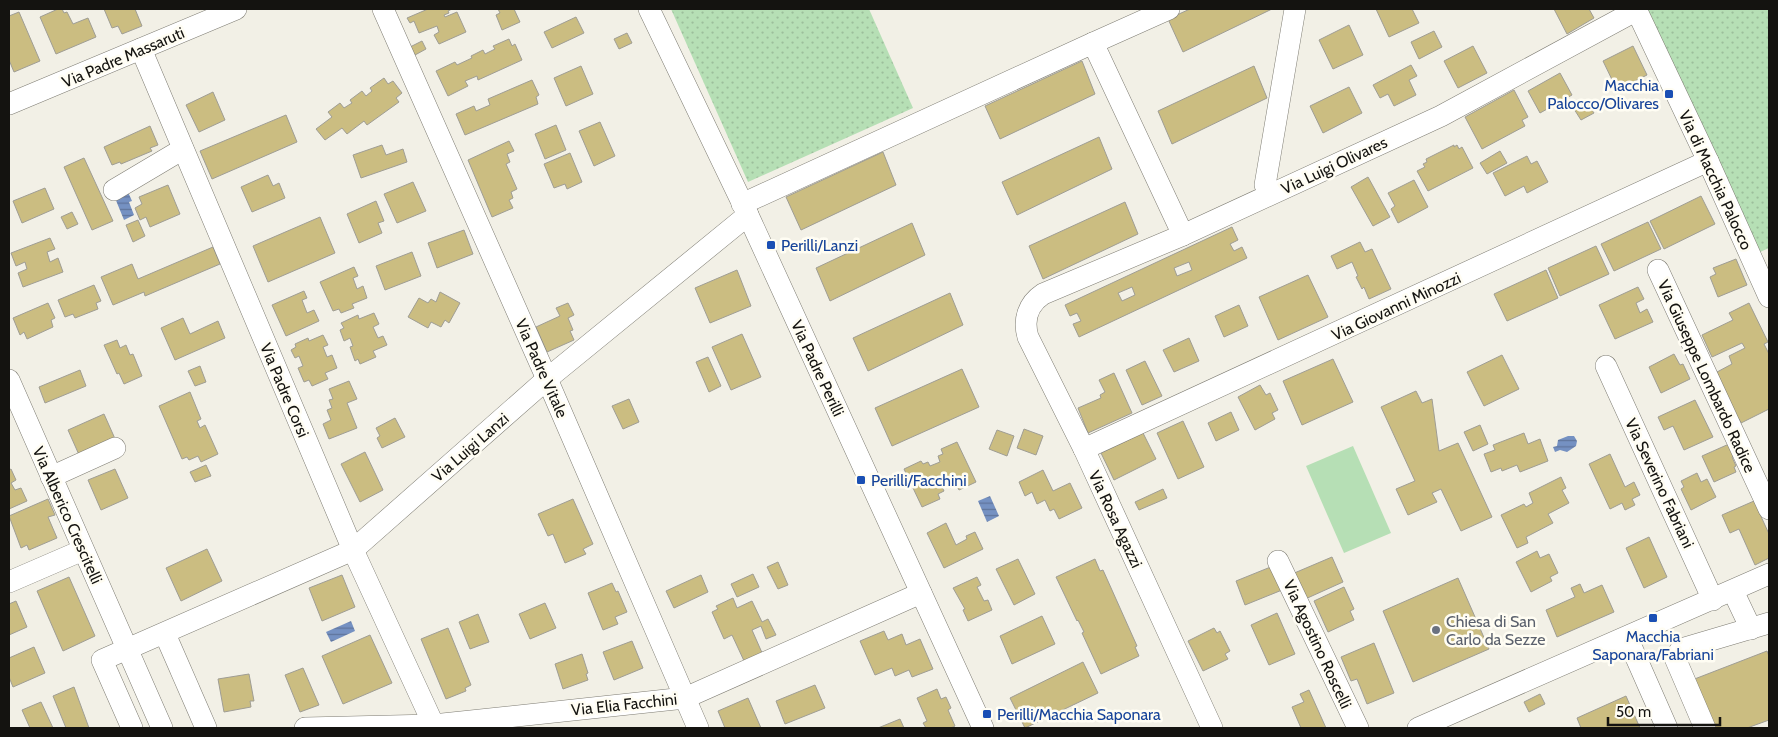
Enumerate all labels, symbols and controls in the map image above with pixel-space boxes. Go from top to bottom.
street label: Via Padre Massaruti [59,23,187,92]
place label: Macchia Palocco/Olivares [1547,76,1659,113]
marker: Macchia Palocco/Olivares [1663,88,1675,100]
street label: Via di Macchia Palocco [1675,108,1756,253]
street label: Via Luigi Olivares [1278,132,1390,198]
place label: Perilli/Lanzi [781,236,858,255]
marker: Perilli/Lanzi [765,239,777,251]
street label: Via Giovanni Minozzi [1329,268,1464,345]
street label: Via Giuseppe Lombardo Radice [1654,277,1760,476]
street label: Via Padre Vitale [511,316,572,421]
street label: Via Padre Perilli [787,317,848,419]
street label: Via Padre Corsi [256,340,313,440]
street label: Via Luigi Lanzi [428,409,513,486]
street label: Via Severino Fabriani [1621,415,1698,551]
street label: Via Alberico Crescitelli [29,444,106,587]
street label: Via Rosa Agazzi [1085,468,1146,571]
place label: Perilli/Facchini [871,471,967,490]
marker: Perilli/Facchini [855,474,867,486]
street label: Via Agostino Roscelli [1279,577,1356,711]
place label: Chiesa di San Carlo da Sezze [1446,612,1545,649]
marker: Macchia Saponara/Fabriani [1647,612,1659,624]
marker: Chiesa di San Carlo da Sezze [1430,624,1442,636]
place label: Macchia Saponara/Fabriani [1592,627,1714,664]
street label: Via Elia Facchini [570,689,678,720]
scale bar [1608,694,1720,726]
text: 50 m [1616,703,1651,721]
place label: Perilli/Macchia Saponara [997,705,1161,724]
marker: Perilli/Macchia Saponara [981,708,993,720]

